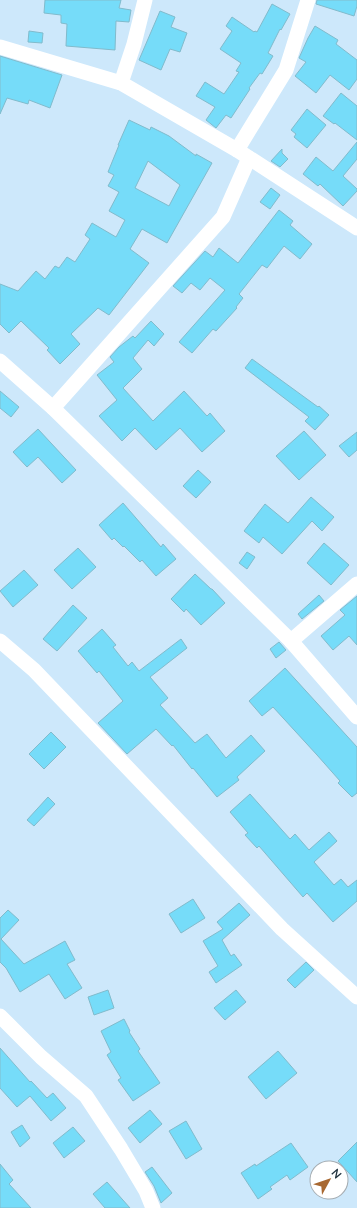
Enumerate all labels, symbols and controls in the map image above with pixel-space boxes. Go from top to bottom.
north arrow [309,1160,349,1200]
text: N [329,1166,345,1181]

